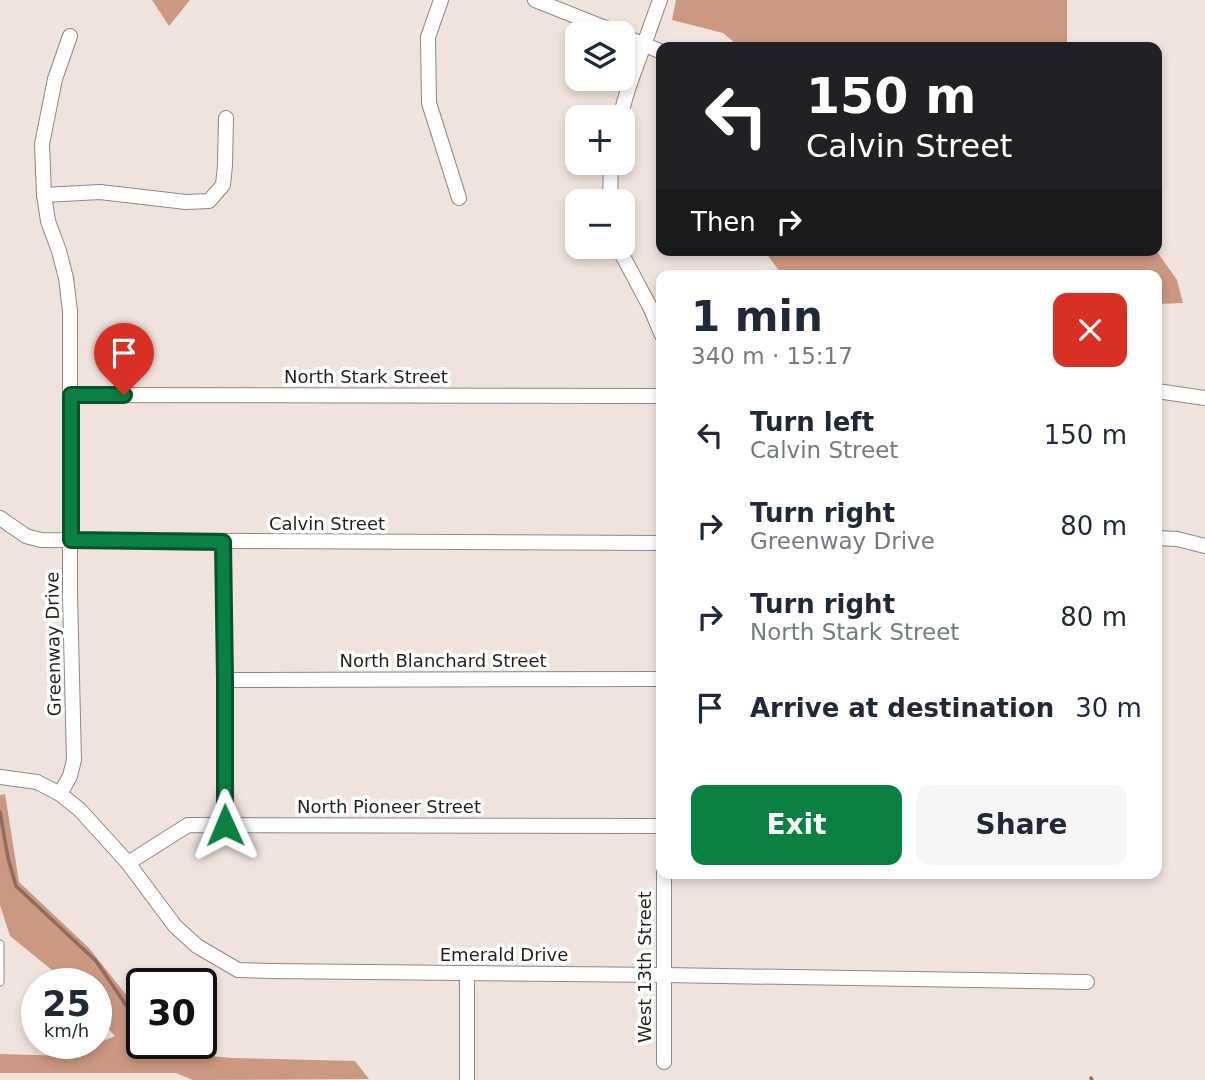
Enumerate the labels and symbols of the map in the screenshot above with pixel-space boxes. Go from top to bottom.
pin [94,323,154,395]
street label: North Stark Street [284,366,448,387]
street label: Calvin Street [269,513,385,534]
street label: Greenway Drive [41,572,65,716]
street label: North Blanchard Street [339,650,547,671]
position arrow [188,788,262,862]
street label: North Pioneer Street [297,796,481,817]
street label: West 13th Street [634,891,655,1043]
street label: Emerald Drive [440,944,568,965]
speed limit sign: 30 [126,968,217,1059]

